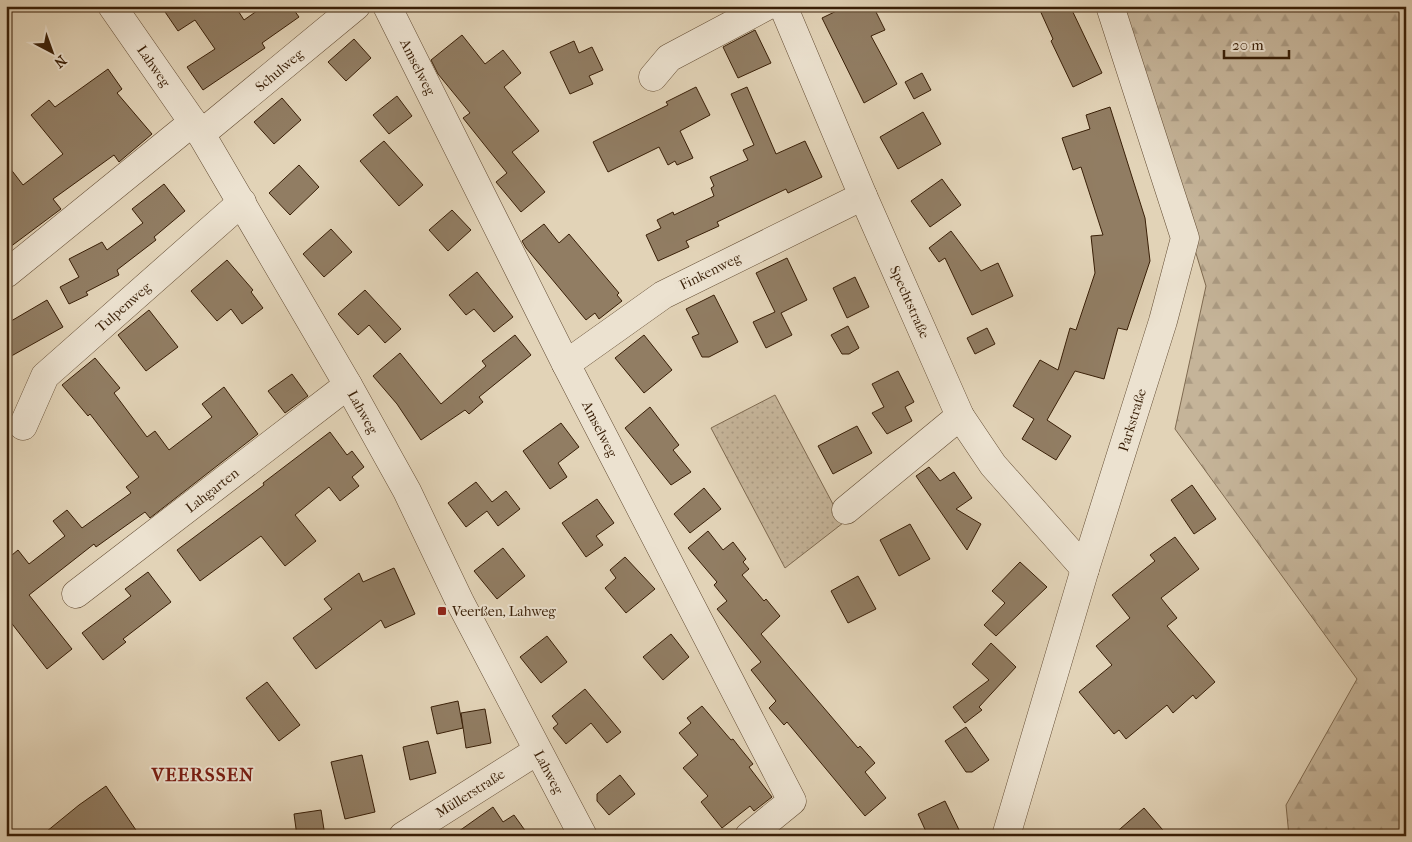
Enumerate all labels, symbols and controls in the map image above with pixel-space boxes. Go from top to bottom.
north arrow [28,28,78,78]
scale bar [1224,28,1290,60]
street label: Amselweg [396,35,439,99]
text: 20 m [1232,36,1264,54]
street label: Lahweg [133,42,174,91]
street label: Schulweg [252,45,307,95]
text: N [50,52,70,72]
street label: Finkenweg [677,249,744,294]
street label: Spechtstraße [886,263,933,341]
street label: Tulpenweg [92,278,155,336]
street label: Parkstraße [1115,387,1150,454]
street label: Lahweg [344,388,382,437]
street label: Amselweg [578,397,621,461]
street label: Lahgarten [182,464,242,516]
place label: Veerßen, Lahweg [451,603,556,620]
marker: Veerßen, Lahweg [436,605,448,617]
street label: Lahweg [530,747,567,797]
district label: VEERSSEN [150,764,255,786]
street label: Müllerstraße [433,765,508,821]

